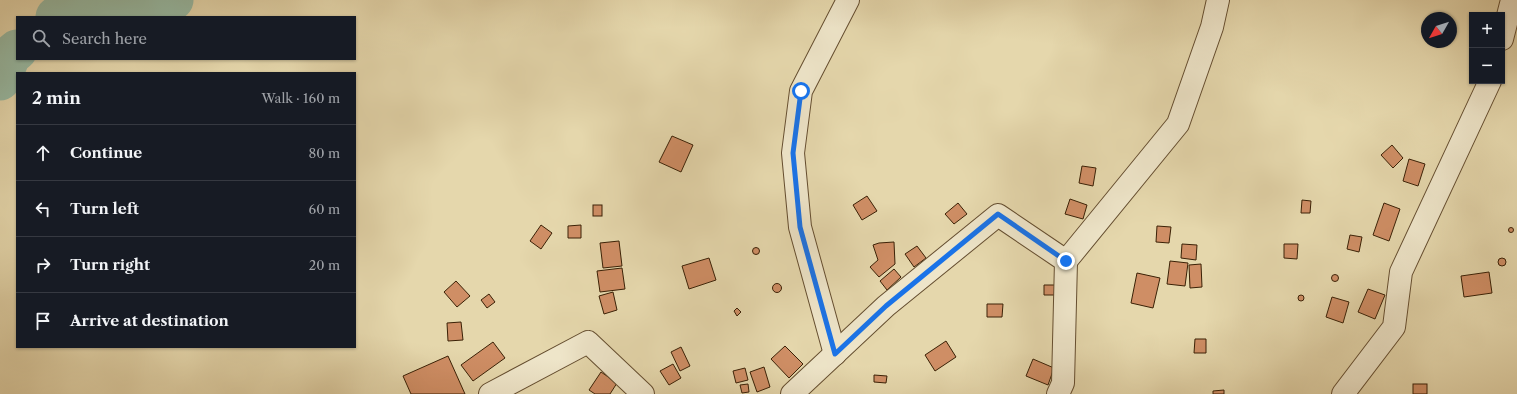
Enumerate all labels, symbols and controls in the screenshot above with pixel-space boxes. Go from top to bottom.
north arrow [1421,12,1457,48]
map controls [1469,12,1505,84]
button: + [1469,12,1505,48]
search box [16,16,356,60]
icon: search [30,27,52,49]
text: Search here [62,29,147,48]
button: − [1469,48,1505,84]
route start [792,82,810,100]
text: 2 min [32,88,81,108]
text: Walk · 160 m [261,90,340,106]
icon: ahead [32,142,54,164]
text: Continue [70,143,142,162]
text: 80 m [308,145,340,161]
icon: left [32,198,54,220]
text: Turn left [70,199,139,218]
text: 60 m [309,201,340,217]
route end [1057,252,1075,270]
icon: right [32,254,54,276]
text: Turn right [70,255,150,274]
text: 20 m [309,257,340,273]
icon: arrive [32,310,54,332]
text: Arrive at destination [70,311,229,330]

